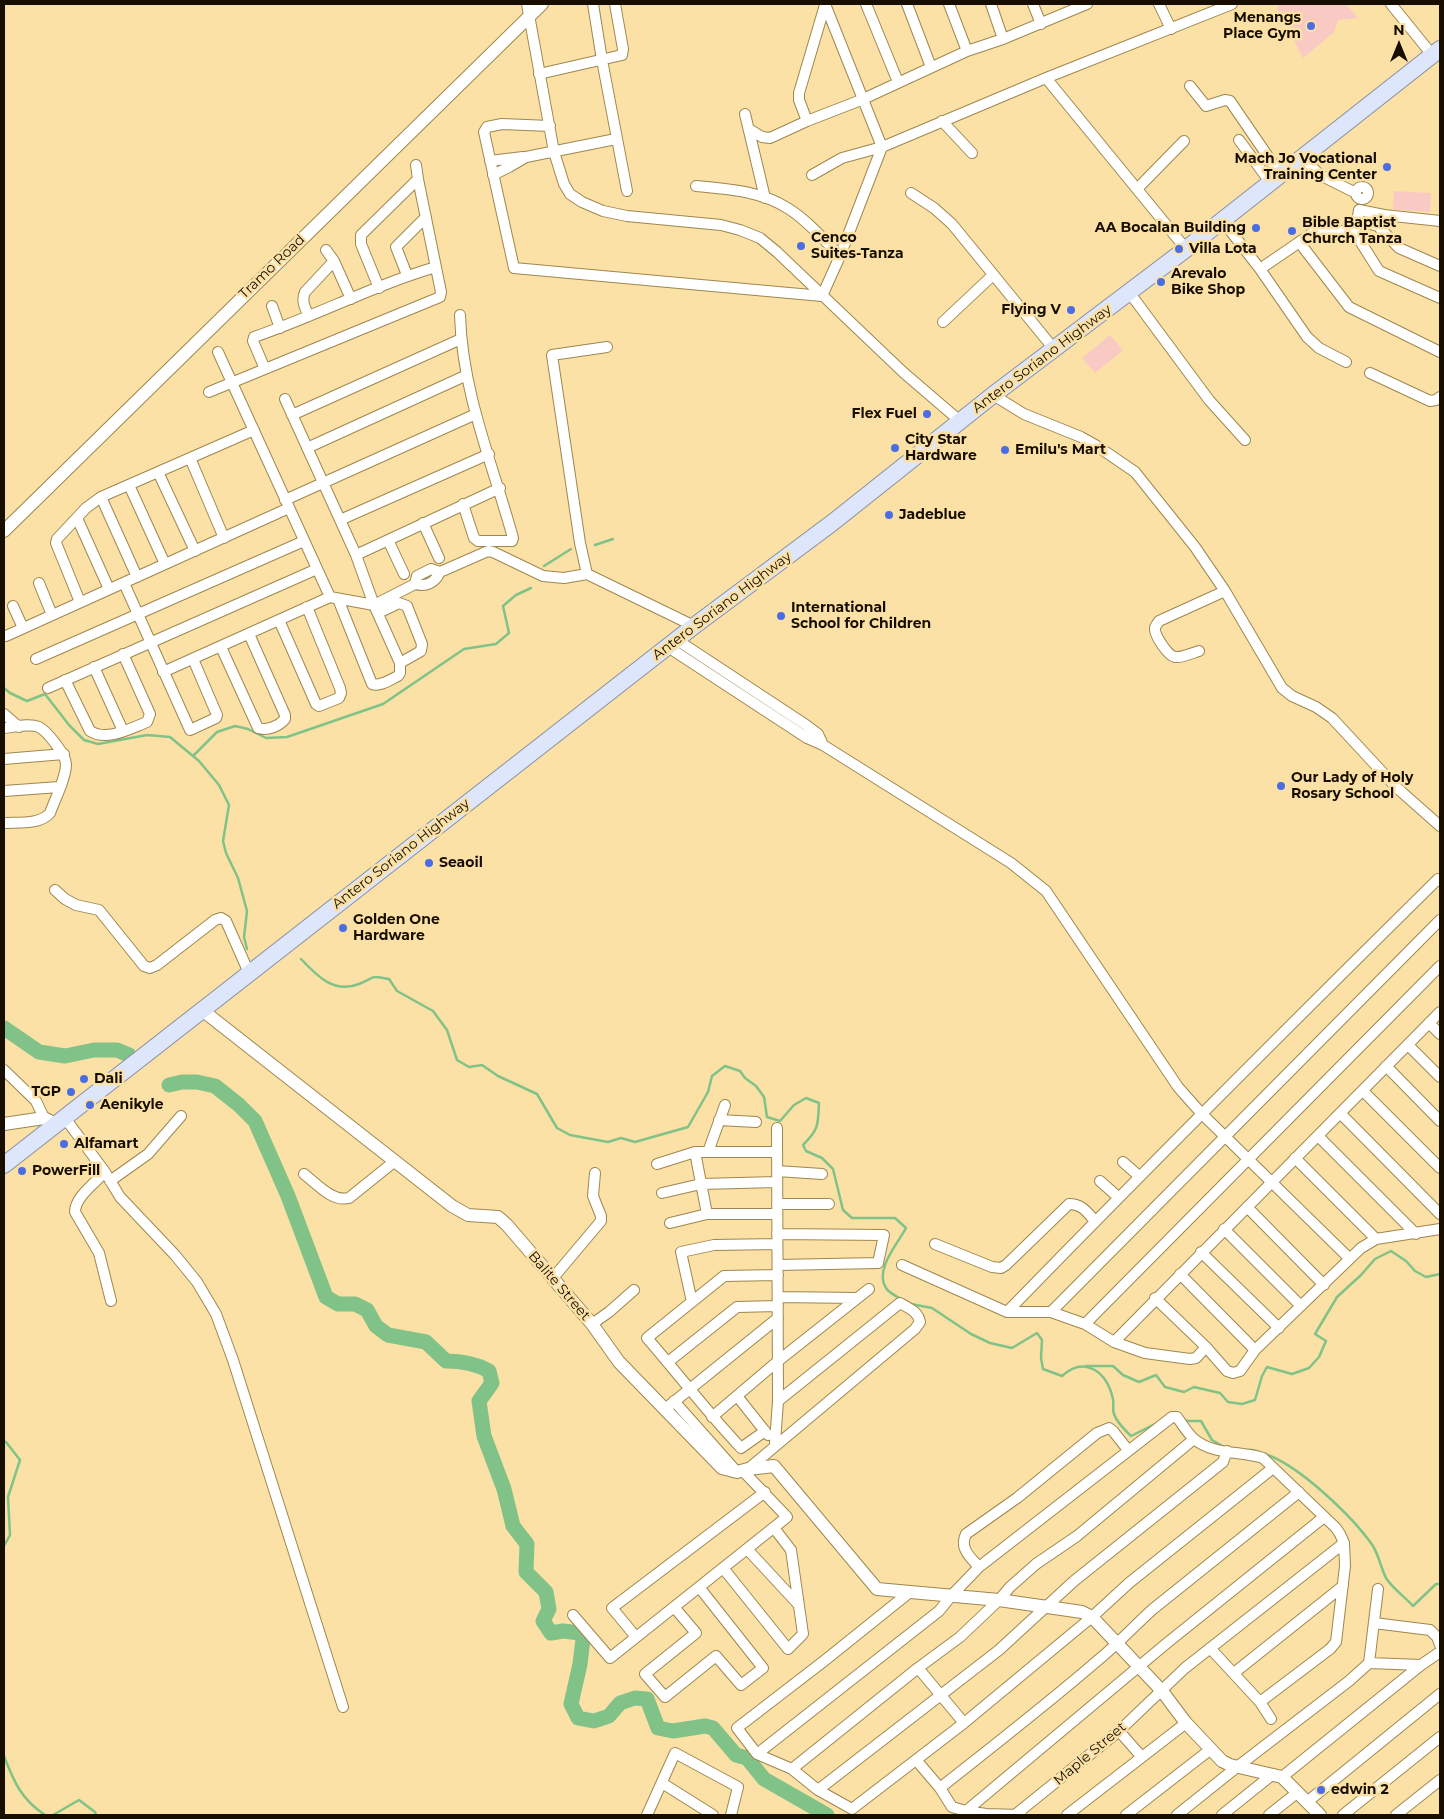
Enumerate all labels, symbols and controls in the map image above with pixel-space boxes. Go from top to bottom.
place label: Menangs Place Gym [1223,10,1301,42]
marker: Menangs Place Gym [1305,20,1317,32]
north arrow [1374,20,1424,70]
text: N [1393,21,1405,39]
place label: Mach Jo Vocational Training Center [1235,151,1377,184]
marker: Mach Jo Vocational Training Center [1381,161,1393,173]
place label: Bible Baptist Church Tanza [1302,215,1402,248]
place label: AA Bocalan Building [1095,220,1246,236]
marker: AA Bocalan Building [1250,222,1262,234]
marker: Bible Baptist Church Tanza [1286,225,1298,237]
place label: Cenco Suites-Tanza [811,230,904,262]
street label: Tramo Road [236,231,308,303]
marker: Cenco Suites-Tanza [795,240,807,252]
place label: Villa Lota [1189,241,1257,257]
marker: Villa Lota [1173,243,1185,255]
place label: Arevalo Bike Shop [1171,266,1245,298]
marker: Arevalo Bike Shop [1155,276,1167,288]
street label: Antero Soriano Highway [969,301,1115,417]
place label: Flying V [1001,302,1061,318]
marker: Flying V [1065,304,1077,316]
place label: Flex Fuel [852,406,917,422]
marker: Flex Fuel [921,408,933,420]
place label: City Star Hardware [905,432,977,464]
marker: City Star Hardware [889,442,901,454]
place label: Emilu's Mart [1015,442,1106,458]
marker: Emilu's Mart [999,444,1011,456]
place label: Jadeblue [899,507,966,523]
marker: Jadeblue [883,509,895,521]
street label: Antero Soriano Highway [649,548,795,664]
place label: International School for Children [791,600,931,632]
marker: International School for Children [775,610,787,622]
place label: Our Lady of Holy Rosary School [1291,770,1413,802]
marker: Our Lady of Holy Rosary School [1275,780,1287,792]
street label: Antero Soriano Highway [329,795,473,913]
place label: Seaoil [439,855,483,871]
marker: Seaoil [423,857,435,869]
place label: Golden One Hardware [353,912,440,944]
marker: Golden One Hardware [337,922,349,934]
place label: Dali [94,1071,123,1087]
marker: Dali [78,1073,90,1085]
place label: TGP [31,1084,61,1100]
marker: TGP [65,1086,77,1098]
place label: Aenikyle [100,1097,164,1113]
marker: Aenikyle [84,1099,96,1111]
place label: Alfamart [74,1136,139,1152]
marker: Alfamart [58,1138,70,1150]
place label: PowerFill [32,1163,100,1179]
marker: PowerFill [16,1165,28,1177]
street label: Balite Street [524,1248,594,1324]
street label: Maple Street [1050,1719,1130,1789]
place label: edwin 2 [1331,1782,1389,1798]
marker: edwin 2 [1315,1784,1327,1796]

